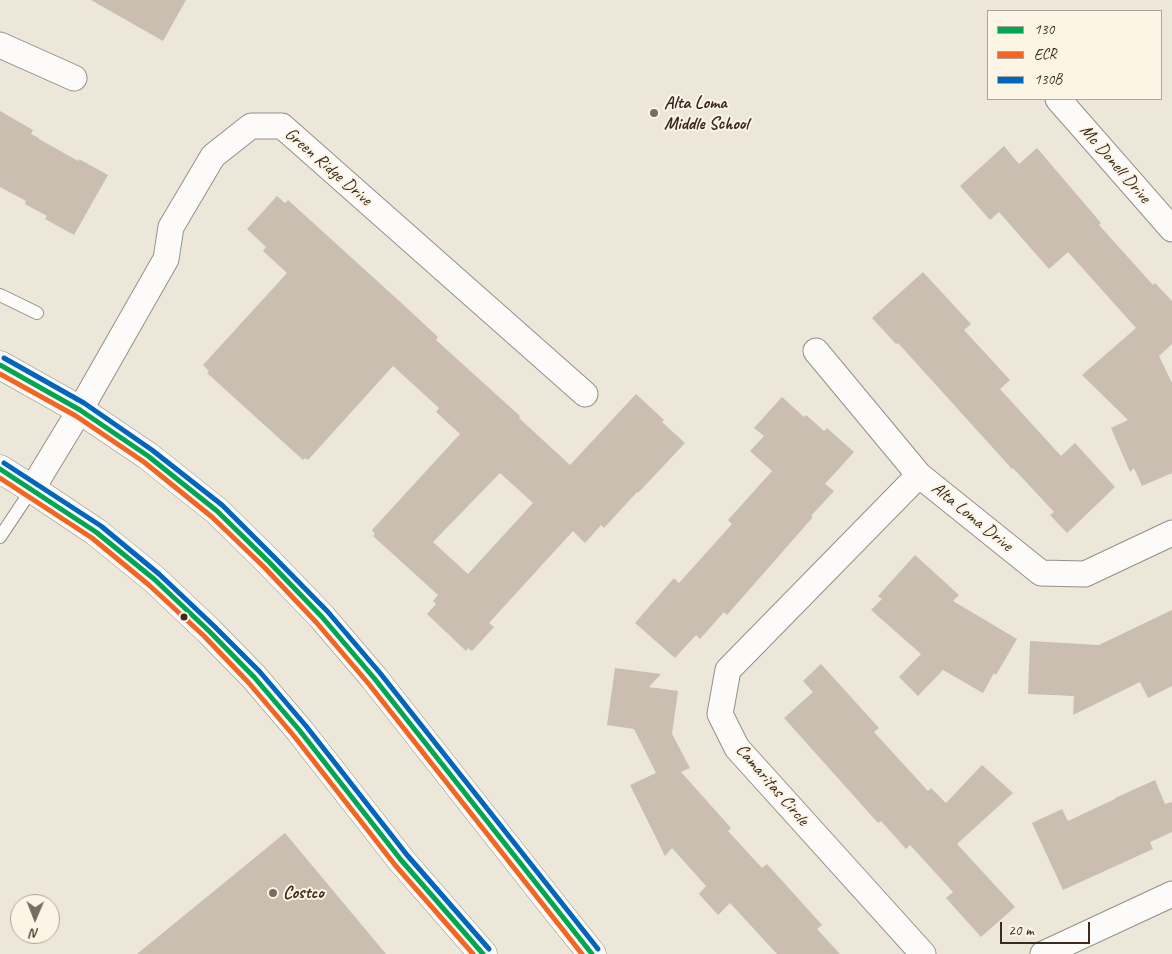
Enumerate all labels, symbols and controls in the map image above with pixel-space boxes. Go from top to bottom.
legend [987,10,1162,100]
text: 130 [1034,20,1054,39]
text: ECR [1034,45,1056,64]
text: 130B [1034,70,1062,89]
place label: Alta Loma Middle School [664,92,749,134]
marker: Alta Loma Middle School [648,107,660,119]
street label: Mc Donell Drive [1075,120,1155,208]
street label: Green Ridge Drive [280,123,376,211]
street label: Alta Loma Drive [927,478,1017,556]
unlabelled marker [179,612,189,622]
street label: Camaritas Circle [731,740,813,830]
place label: Costco [283,882,324,904]
marker: Costco [267,887,279,899]
north arrow [10,894,60,944]
scale bar [1002,912,1092,944]
text: 20 m [1008,921,1034,940]
text: N [30,925,39,942]

